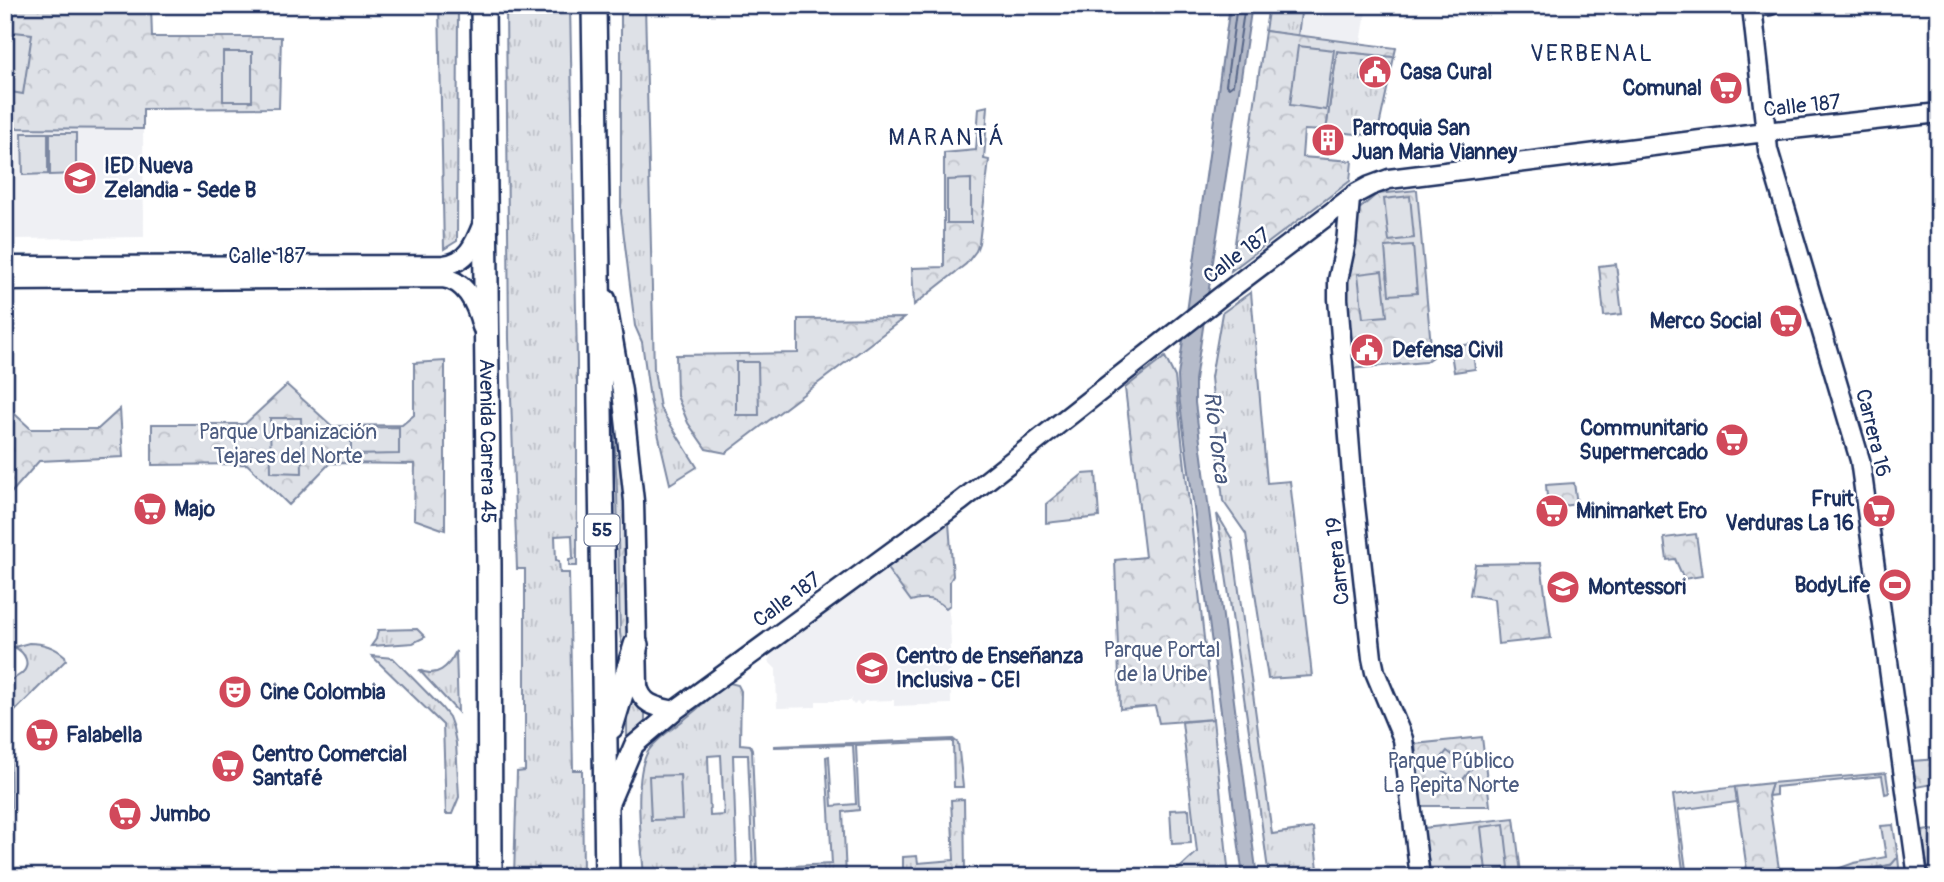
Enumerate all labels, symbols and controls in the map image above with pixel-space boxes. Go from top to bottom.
district label: VERBENAL [1530,39,1654,68]
public building icon: Casa Cural [1356,53,1394,91]
place label: Casa Cural [1400,59,1492,86]
supermarket icon: Comunal [1707,69,1745,107]
place label: Comunal [1623,75,1702,102]
street label: Calle 187 [1762,89,1842,123]
place label: Parroquia San Juan Maria Vianney [1352,115,1517,166]
building icon: Parroquia San Juan Maria Vianney [1309,121,1347,159]
district label: MARANTÁ [888,123,1006,152]
place label: IED Nueva Zelandia - Sede B [104,153,257,204]
school or university icon: IED Nueva Zelandia - Sede B [61,159,99,197]
street label: Calle 187 [1198,222,1276,290]
street label: Calle 187 [228,243,306,270]
supermarket icon: Merco Social [1767,302,1805,340]
place label: Merco Social [1650,308,1762,335]
public building icon: Defensa Civil [1348,331,1386,369]
place label: Defensa Civil [1392,337,1503,364]
street label: Avenida Carrera 45 [473,358,502,524]
street label: Carrera 16 [1849,386,1897,480]
water label: Río Torca [1197,390,1237,486]
place label: Communitario Supermercado [1579,415,1709,466]
park label: Parque Urbanización Tejares del Norte [199,419,377,470]
supermarket icon: Communitario Supermercado [1713,421,1751,459]
place label: Fruit Verduras La 16 [1725,486,1855,537]
supermarket icon: Majo [131,490,169,528]
supermarket icon: Minimarket Ero [1533,492,1571,530]
supermarket icon: Fruit Verduras La 16 [1860,492,1898,530]
place label: Majo [174,496,216,523]
place label: Minimarket Ero [1576,498,1708,525]
road number: 55 [584,514,620,545]
street label: Carrera 19 [1320,516,1356,606]
street label: Calle 187 [748,566,826,634]
sports icon: BodyLife [1876,566,1914,604]
school or university icon: Montessori [1544,568,1582,606]
place label: BodyLife [1794,572,1871,599]
place label: Montessori [1588,574,1686,601]
park label: Parque Portal de la Uribe [1104,637,1220,688]
place label: Centro de Enseñanza Inclusiva - CEI [896,643,1084,694]
school or university icon: Centro de Enseñanza Inclusiva - CEI [853,649,891,687]
theatre icon: Cine Colombia [216,673,254,711]
place label: Cine Colombia [260,679,386,706]
supermarket icon: Falabella [23,716,61,754]
place label: Falabella [66,722,143,749]
place label: Centro Comercial Santafé [252,741,407,792]
supermarket icon: Centro Comercial Santafé [209,747,247,785]
park label: Parque Público La Pepita Norte [1383,748,1520,799]
supermarket icon: Jumbo [106,795,144,833]
place label: Jumbo [150,801,211,828]

